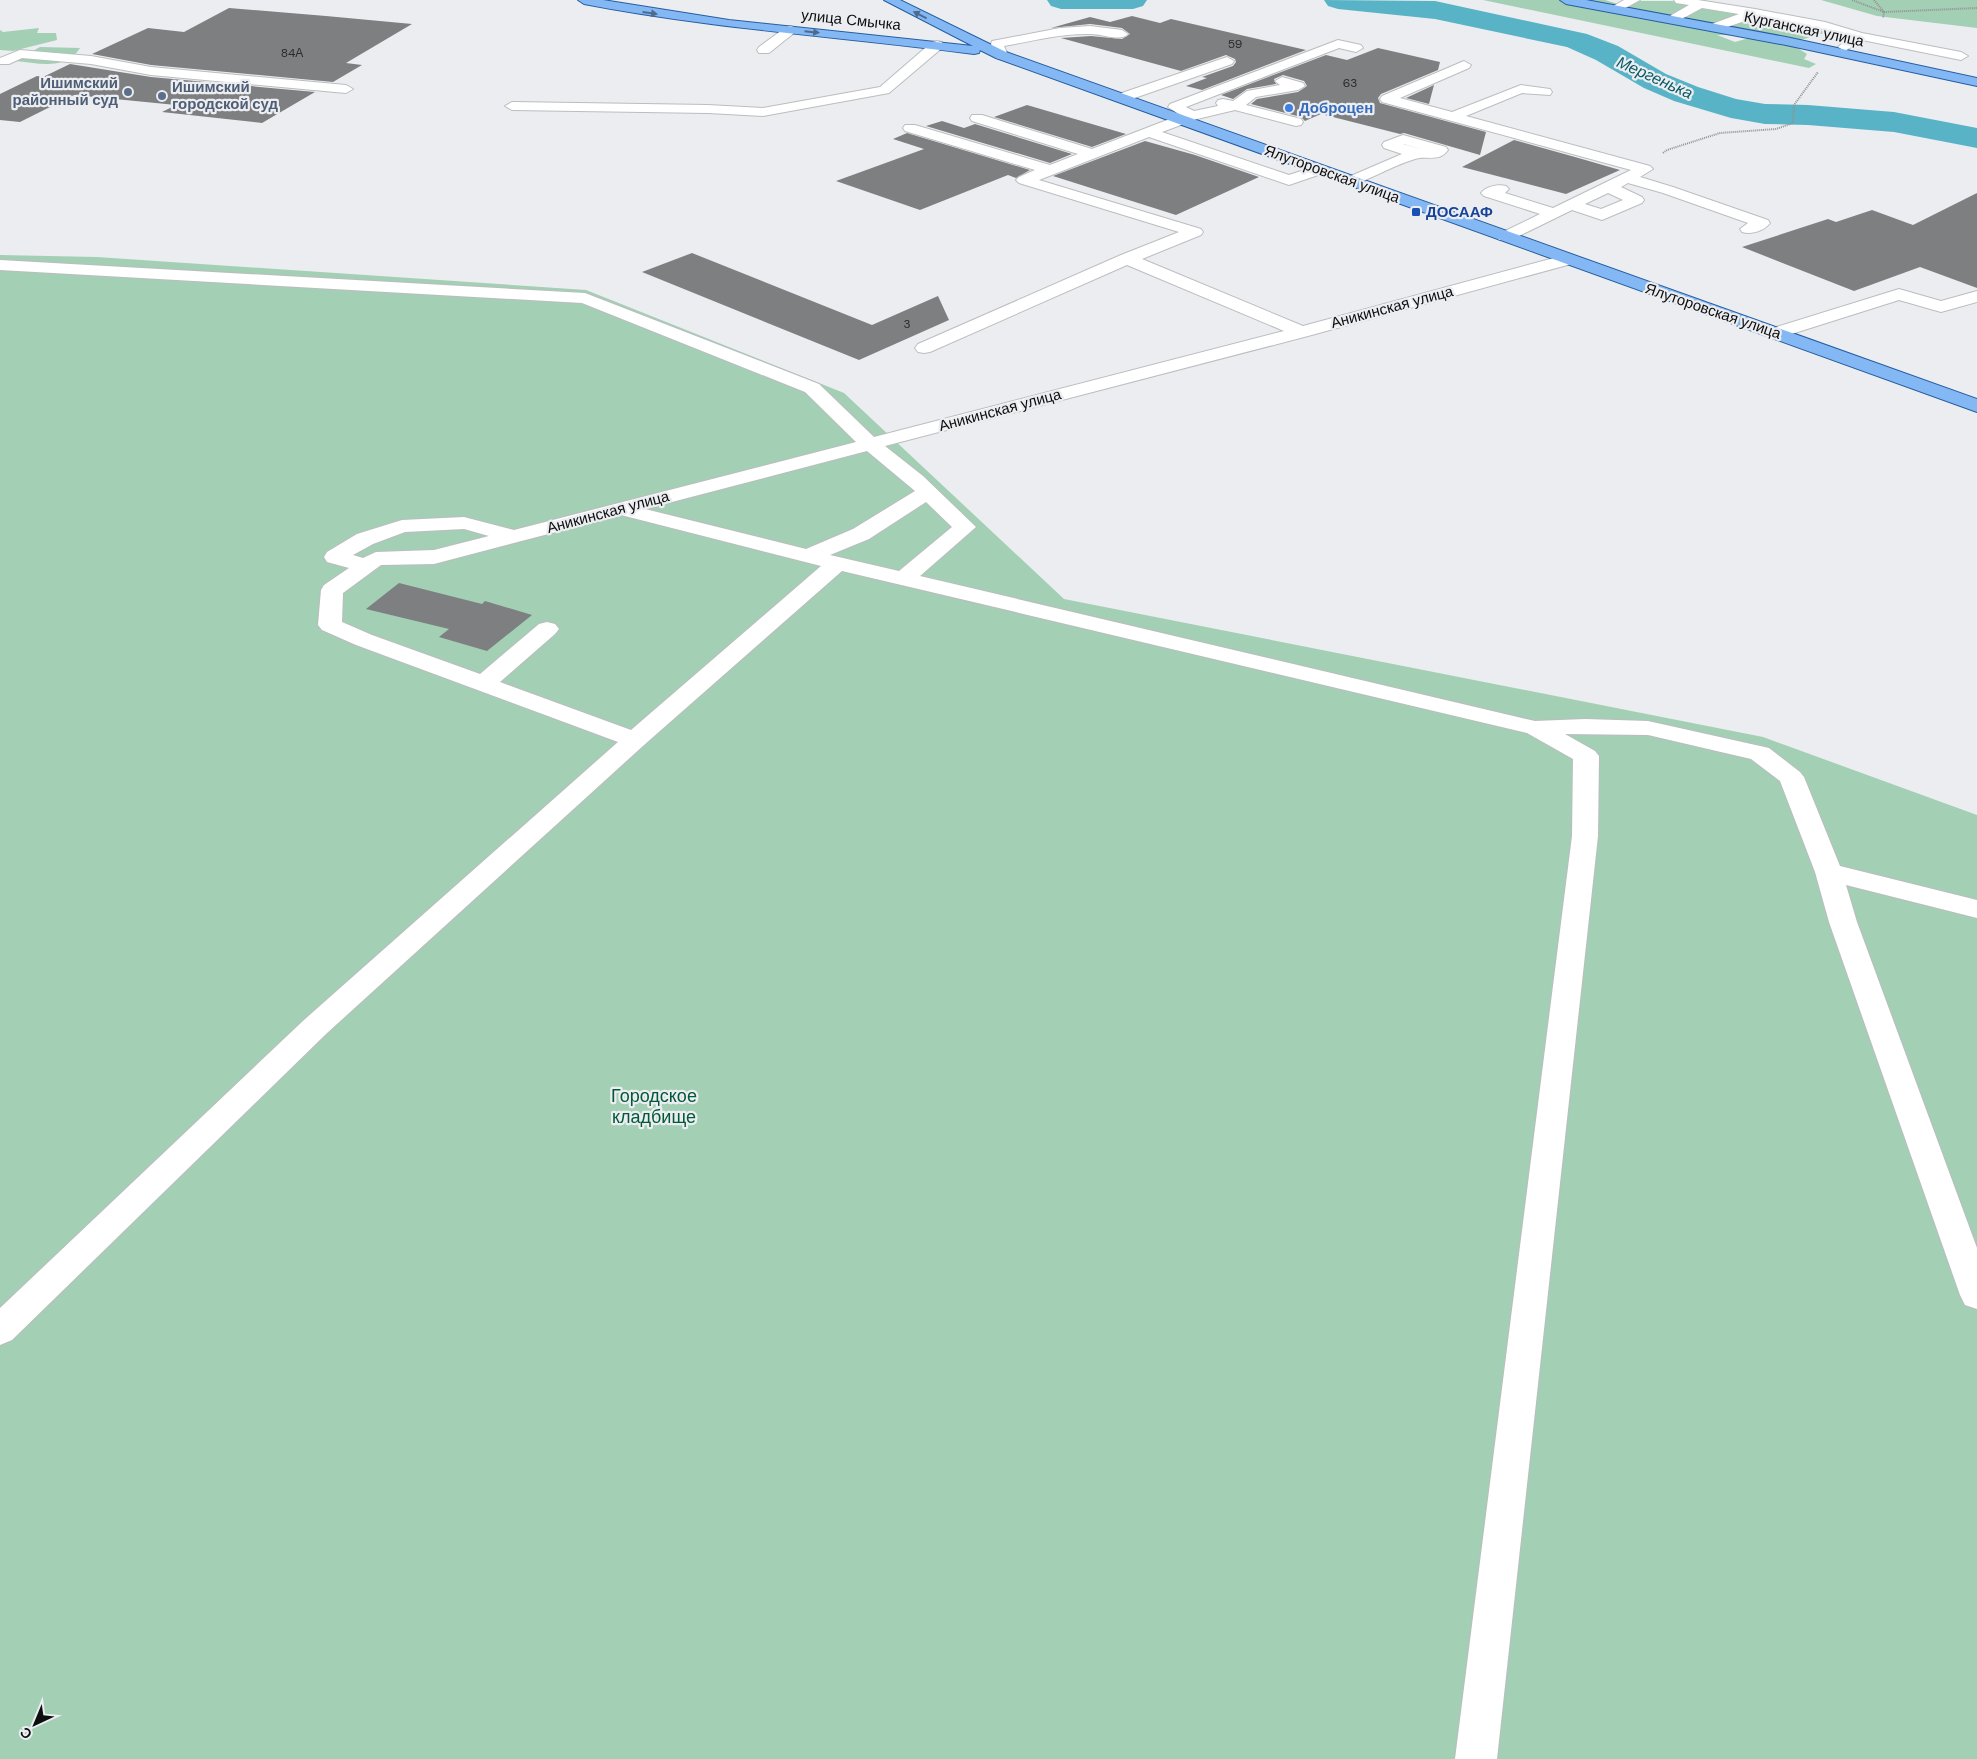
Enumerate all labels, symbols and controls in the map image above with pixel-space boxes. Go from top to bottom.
street label: улица Смычка [800,5,903,35]
street label: Курганская улица [1742,7,1867,52]
one-way arrow [643,9,659,17]
one-way arrow [913,11,927,19]
one-way arrow [804,28,820,36]
house number: 59 [1228,36,1242,52]
house number: 84А [281,45,303,61]
water label: Мергенька [1613,51,1696,104]
place label: Ишимский районный суд [13,73,118,110]
house number: 63 [1343,75,1357,91]
place label: Ишимский городской суд [172,77,279,114]
marker: Ишимский районный суд [122,86,134,98]
marker: Ишимский городской суд [156,90,168,102]
place label: Доброцен [1299,98,1373,118]
marker: Доброцен [1283,102,1295,114]
street label: Ялуторовская улица [1262,140,1403,208]
place label: ДОСААФ [1426,202,1493,222]
marker: ДОСААФ [1410,206,1422,218]
street label: Ялуторовская улица [1642,278,1784,344]
street label: Аникинская улица [1329,281,1456,333]
house number: 3 [903,316,911,332]
street label: Аникинская улица [937,384,1064,436]
street label: Аникинская улица [545,486,672,538]
park label: Городское кладбище [611,1084,697,1129]
north arrow [10,1699,60,1749]
text: С [16,1723,36,1743]

